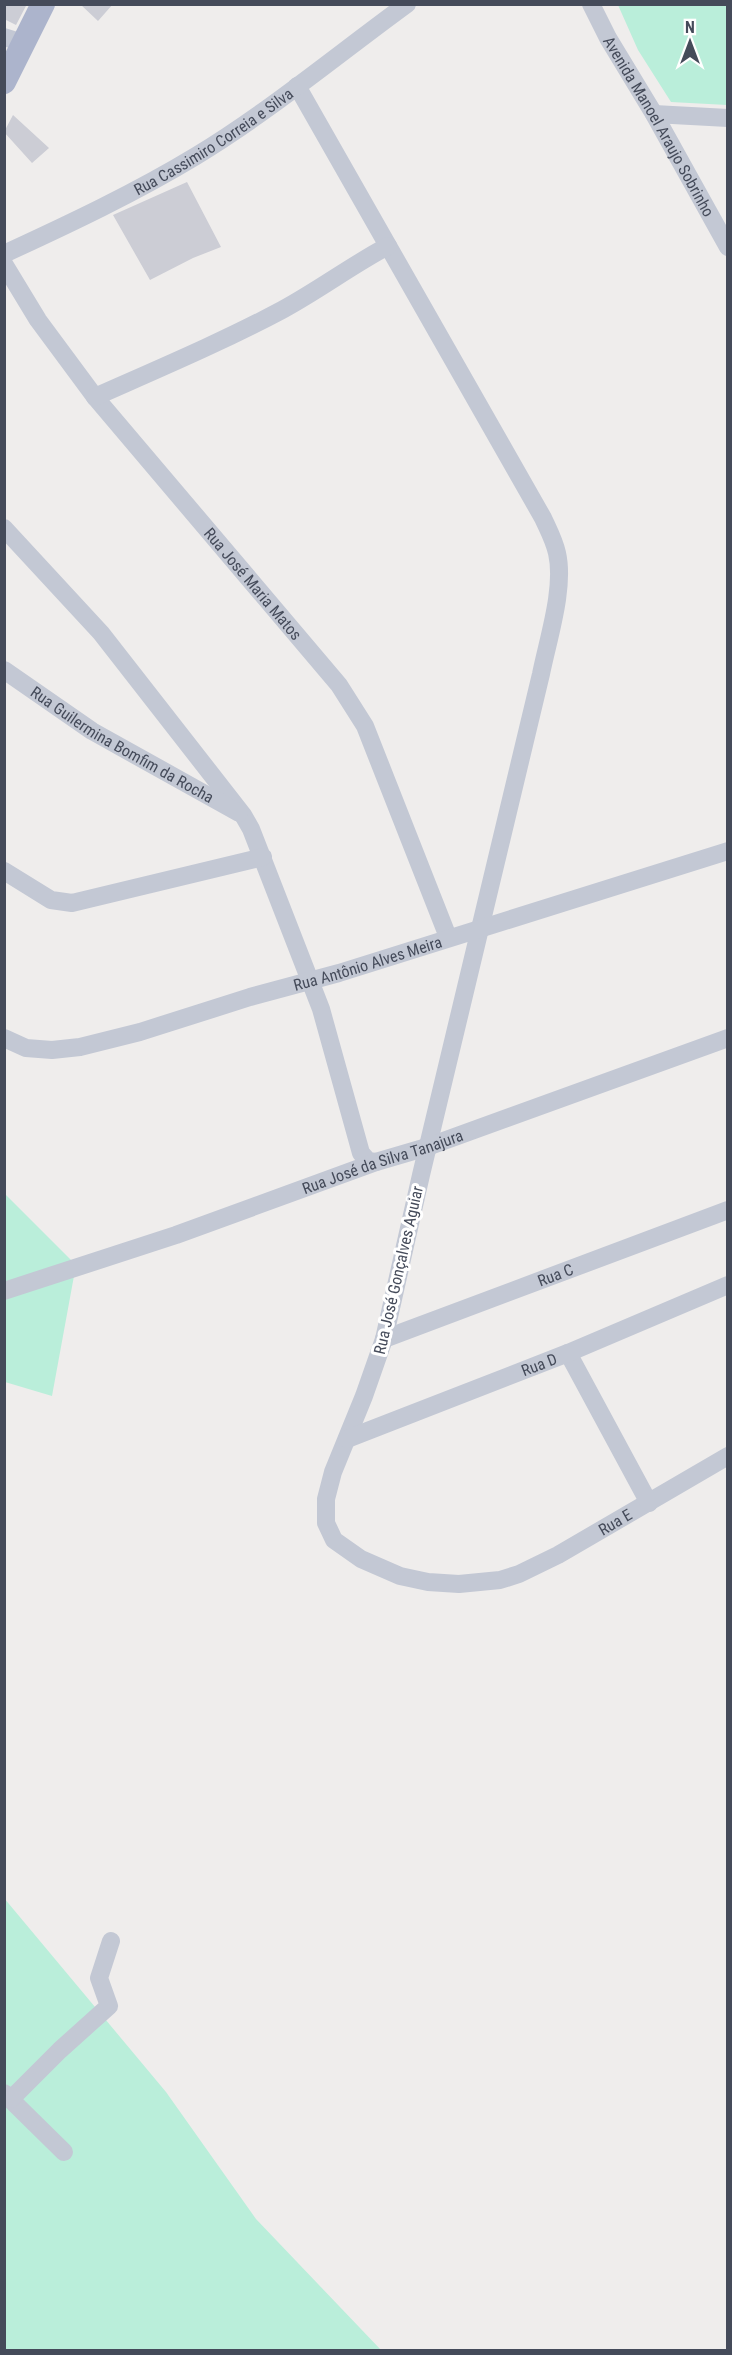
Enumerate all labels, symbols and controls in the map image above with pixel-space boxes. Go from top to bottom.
north arrow [660,12,720,72]
text: N [685,18,695,37]
street label: Avenida Manoel Araujo Sobrinho [599,33,718,220]
street label: Rua Cassimiro Correia e Silva [131,84,297,199]
street label: Rua José Maria Matos [200,524,306,644]
street label: Rua Guilermina Bomfim da Rocha [27,682,217,807]
street label: Rua Antônio Alves Meira [291,932,444,995]
street label: Rua José da Silva Tanajura [300,1126,466,1198]
street label: Rua José Gonçalves Aguiar [370,1184,427,1356]
street label: Rua C [535,1260,576,1291]
street label: Rua D [519,1349,560,1380]
street label: Rua E [595,1505,635,1539]

